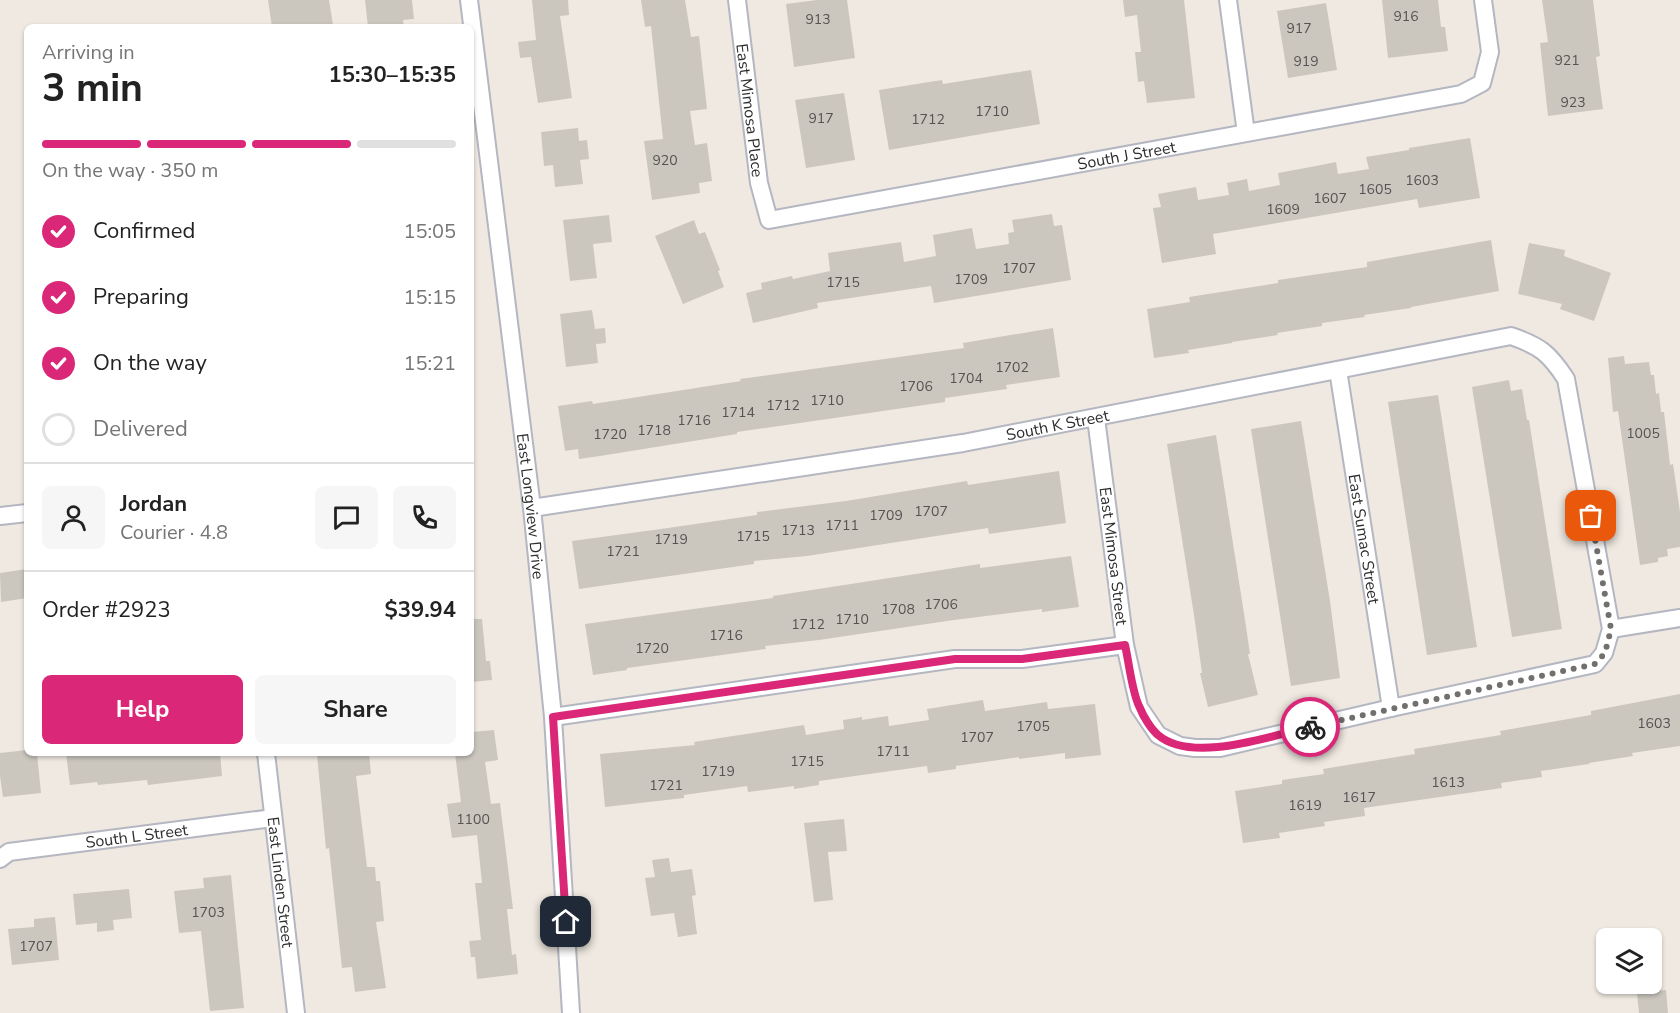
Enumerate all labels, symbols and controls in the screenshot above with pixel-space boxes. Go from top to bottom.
house number: 916 [1393,7,1419,26]
house number: 913 [805,10,831,29]
house number: 917 [1286,19,1312,38]
text: Arriving in [42,39,135,66]
street label: East Mimosa Place [730,42,768,178]
house number: 921 [1554,51,1580,70]
house number: 919 [1293,52,1319,71]
text: 15:30–15:35 [328,60,456,90]
text: 3 min [42,62,143,115]
house number: 923 [1560,93,1586,112]
house number: 1710 [975,102,1009,121]
house number: 917 [808,109,834,128]
house number: 1712 [911,110,945,129]
street label: South J Street [1076,136,1178,176]
house number: 920 [652,151,678,170]
text: On the way · 350 m [42,157,218,184]
house number: 1603 [1405,171,1439,190]
house number: 1605 [1358,180,1392,199]
house number: 1607 [1313,189,1347,208]
house number: 1609 [1266,200,1300,219]
icon: check [42,215,75,248]
text: Confirmed [93,216,195,246]
text: 15:05 [403,218,456,245]
house number: 1707 [1002,259,1036,278]
house number: 1709 [954,270,988,289]
house number: 1715 [826,273,860,292]
icon: check [42,281,75,314]
text: Preparing [93,282,189,312]
text: 15:15 [403,284,456,311]
icon: check [42,347,75,380]
text: On the way [93,348,207,378]
text: 15:21 [403,350,456,377]
house number: 1702 [995,358,1029,377]
house number: 1704 [949,369,983,388]
house number: 1706 [899,377,933,396]
house number: 1710 [810,391,844,410]
house number: 1712 [766,396,800,415]
house number: 1714 [721,403,755,422]
street label: South K Street [1004,405,1111,446]
house number: 1716 [677,411,711,430]
text: Delivered [93,414,188,444]
house number: 1718 [637,421,671,440]
house number: 1005 [1626,424,1660,443]
house number: 1720 [593,425,627,444]
street label: East Longview Drive [511,432,549,580]
street label: East Sumac Street [1342,473,1385,606]
button: person [42,486,105,549]
button: chat [315,486,378,549]
button: phone [393,486,456,549]
street label: East Mimosa Street [1094,486,1132,627]
text: Jordan [120,489,187,519]
pin [1565,490,1616,541]
icon: bag [1574,499,1607,532]
house number: 1707 [914,502,948,521]
house number: 1709 [869,506,903,525]
house number: 1711 [825,516,859,535]
text: Courier · 4.8 [120,519,228,546]
house number: 1713 [781,521,815,540]
house number: 1715 [736,527,770,546]
house number: 1719 [654,530,688,549]
house number: 1721 [606,542,640,561]
text: Order #2923 [42,595,171,625]
text: $39.94 [385,595,456,625]
house number: 1706 [924,595,958,614]
house number: 1708 [881,600,915,619]
house number: 1710 [835,610,869,629]
house number: 1712 [791,615,825,634]
house number: 1716 [709,626,743,645]
house number: 1720 [635,639,669,658]
button: Help [42,675,243,744]
button: Share [255,675,456,744]
courier [1280,697,1340,757]
icon: bike [1294,711,1327,744]
house number: 1603 [1637,714,1671,733]
house number: 1705 [1016,717,1050,736]
house number: 1707 [960,728,994,747]
house number: 1711 [876,742,910,761]
house number: 1715 [790,752,824,771]
house number: 1719 [701,762,735,781]
house number: 1613 [1431,773,1465,792]
house number: 1721 [649,776,683,795]
house number: 1617 [1342,788,1376,807]
house number: 1619 [1288,796,1322,815]
house number: 1100 [456,810,490,829]
street label: East Linden Street [261,816,298,949]
street label: South L Street [84,819,190,854]
pin [540,896,591,947]
house number: 1703 [191,903,225,922]
icon: home [549,905,582,938]
map controls [1596,928,1662,994]
button: layers [1596,928,1662,994]
house number: 1707 [19,937,53,956]

